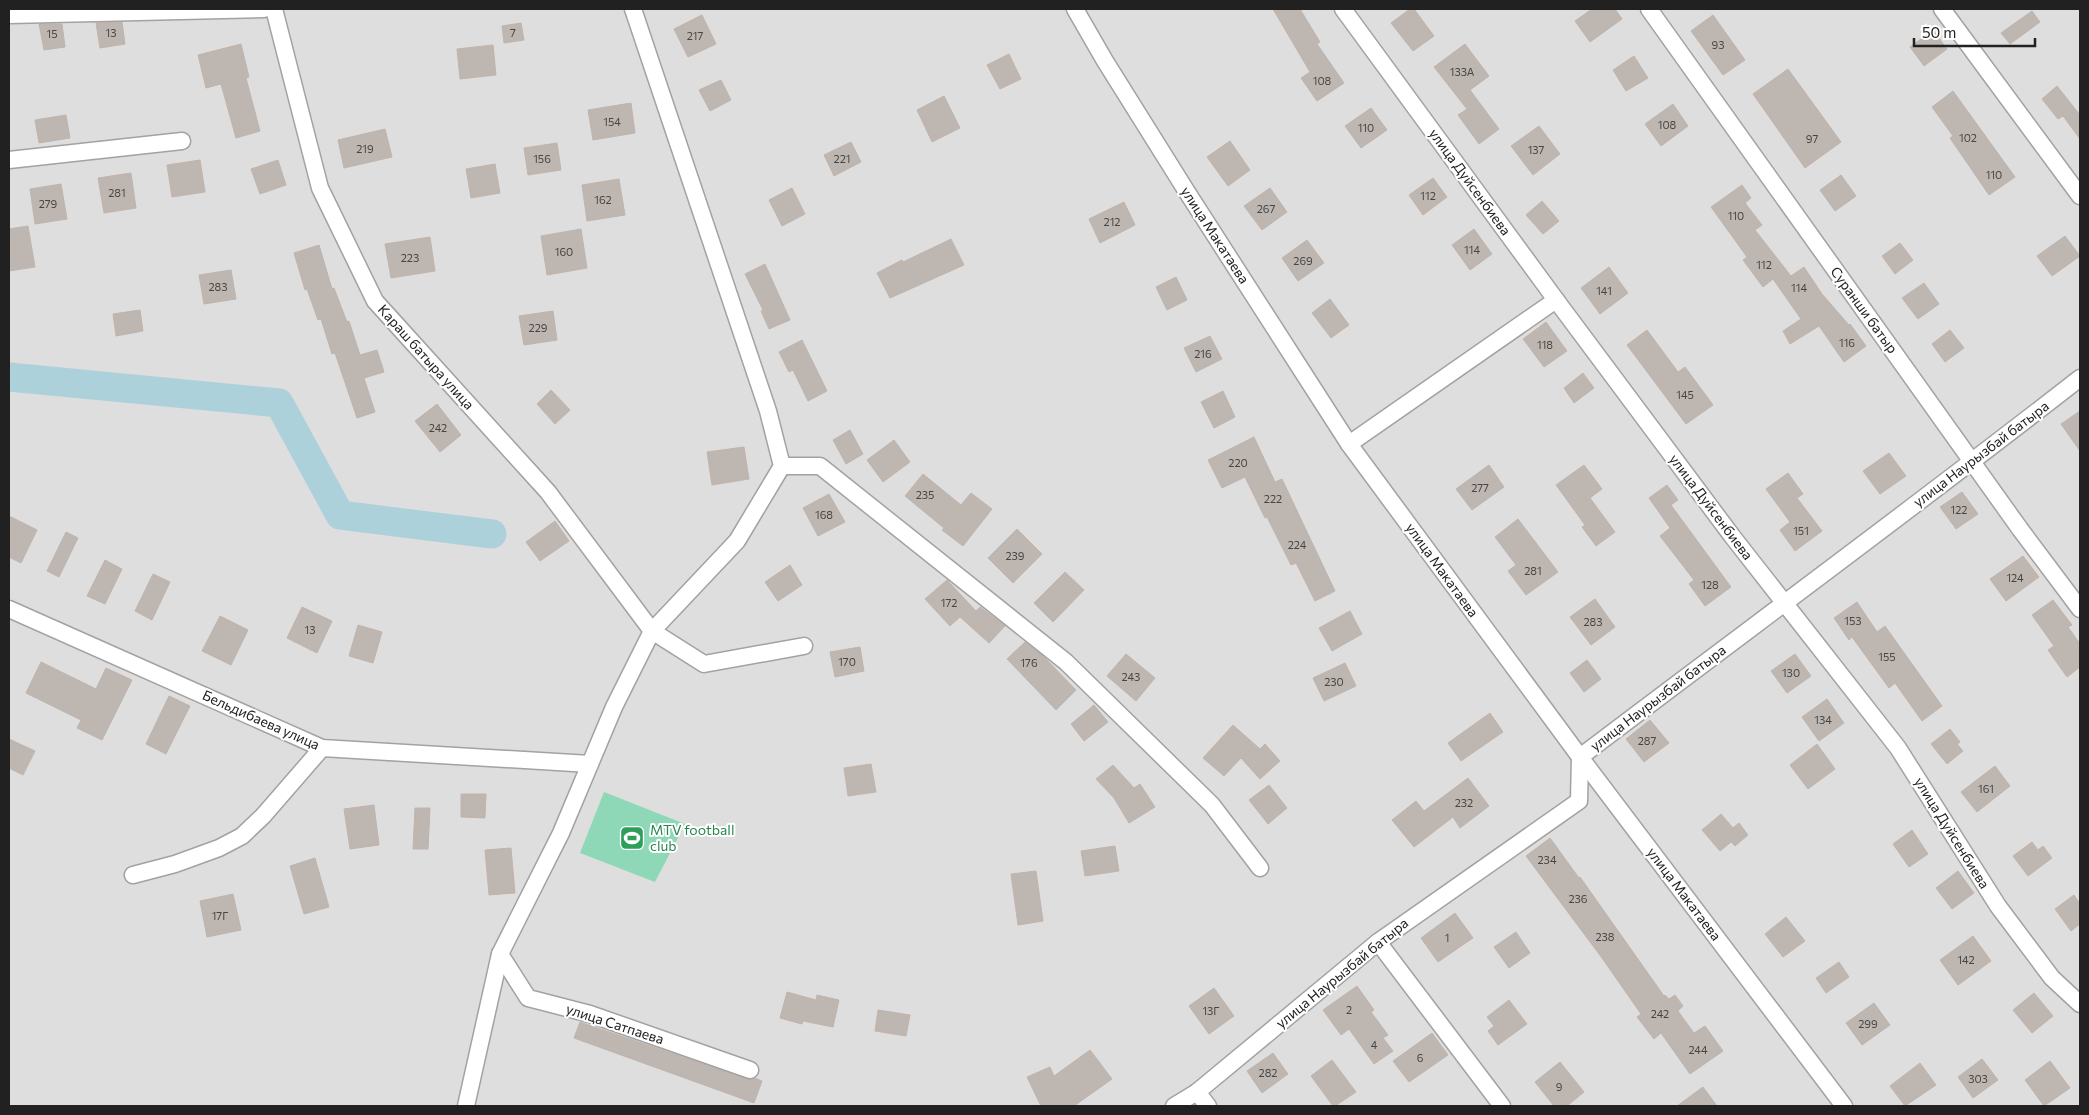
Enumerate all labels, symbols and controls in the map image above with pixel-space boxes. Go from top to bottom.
scale bar [1914,15,2035,47]
text: 50 m [1922,23,1956,41]
house number: 13 [106,26,116,39]
house number: 7 [510,26,516,39]
house number: 15 [46,27,58,40]
house number: 217 [687,29,703,42]
house number: 93 [1712,38,1724,51]
house number: 133А [1450,65,1475,78]
house number: 108 [1313,74,1332,87]
house number: 154 [603,115,621,128]
house number: 108 [1658,118,1677,131]
house number: 110 [1358,121,1374,134]
street label: улица Дуйсенбиева [1426,125,1515,238]
house number: 102 [1959,131,1977,144]
house number: 97 [1806,132,1818,145]
house number: 219 [356,142,374,155]
house number: 137 [1528,143,1545,156]
house number: 156 [533,152,551,165]
house number: 221 [834,152,850,165]
house number: 110 [1986,168,2002,181]
street label: улица Макатаева [1178,183,1253,286]
house number: 281 [108,186,126,199]
house number: 112 [1420,189,1436,202]
house number: 162 [594,193,612,206]
house number: 279 [39,197,58,210]
house number: 267 [1257,202,1275,215]
house number: 110 [1728,209,1744,222]
house number: 212 [1104,215,1120,228]
house number: 114 [1464,243,1480,256]
house number: 160 [555,245,573,258]
house number: 223 [401,251,419,264]
house number: 269 [1293,254,1313,267]
house number: 112 [1756,258,1772,271]
street label: Суранши батыр [1827,263,1902,356]
house number: 283 [209,280,228,293]
house number: 114 [1791,281,1807,294]
house number: 141 [1596,284,1612,297]
street label: Караш батыра улица [375,301,478,413]
house number: 229 [529,321,548,334]
house number: 116 [1839,336,1855,349]
house number: 118 [1537,338,1553,351]
house number: 216 [1194,347,1212,360]
house number: 145 [1676,388,1694,401]
street label: улица Наурызбай батыра [1910,397,2052,510]
house number: 242 [429,421,447,434]
street label: улица Дуйсенбиева [1666,450,1757,563]
house number: 220 [1228,456,1248,469]
house number: 277 [1471,481,1489,494]
house number: 235 [916,488,934,501]
house number: 222 [1264,492,1282,505]
house number: 122 [1951,503,1967,516]
house number: 168 [815,508,833,521]
street label: улица Макатаева [1403,519,1482,620]
house number: 151 [1793,524,1809,537]
house number: 224 [1288,538,1307,551]
house number: 239 [1005,549,1025,562]
house number: 281 [1524,564,1542,577]
house number: 124 [2006,571,2024,584]
house number: 128 [1701,578,1719,591]
house number: 172 [941,596,957,609]
house number: 153 [1844,614,1862,627]
house number: 283 [1584,615,1603,628]
house number: 13 [305,623,315,636]
street label: улица Наурызбай батыра [1587,641,1729,754]
house number: 155 [1878,650,1896,663]
house number: 170 [838,655,856,668]
house number: 176 [1020,656,1038,669]
house number: 130 [1782,666,1800,679]
house number: 243 [1122,670,1140,683]
house number: 230 [1324,675,1344,688]
street label: Бельдибаева улица [200,686,322,753]
house number: 134 [1814,713,1832,726]
house number: 287 [1638,734,1656,747]
street label: улица Дуйсенбиева [1911,774,1994,892]
house number: 161 [1978,782,1994,795]
house number: 232 [1455,796,1473,809]
place label: MTV football club [650,821,734,854]
sports icon: MTV football club [619,825,645,851]
street label: улица Макатаева [1644,844,1725,944]
house number: 234 [1538,853,1557,866]
house number: 236 [1568,892,1588,905]
house number: 17Г [212,909,228,922]
street label: улица Наурызбай батыра [1272,914,1411,1031]
house number: 238 [1595,930,1615,943]
house number: 1 [1445,931,1449,944]
house number: 142 [1957,953,1975,966]
street label: улица Сатпаева [564,1000,666,1047]
house number: 2 [1346,1003,1352,1016]
house number: 13Г [1202,1004,1220,1017]
house number: 242 [1651,1007,1669,1020]
house number: 299 [1858,1017,1878,1030]
house number: 4 [1371,1038,1378,1051]
house number: 244 [1688,1043,1708,1056]
house number: 6 [1417,1051,1424,1064]
house number: 282 [1259,1066,1277,1079]
house number: 303 [1968,1072,1988,1085]
house number: 9 [1556,1080,1563,1093]

